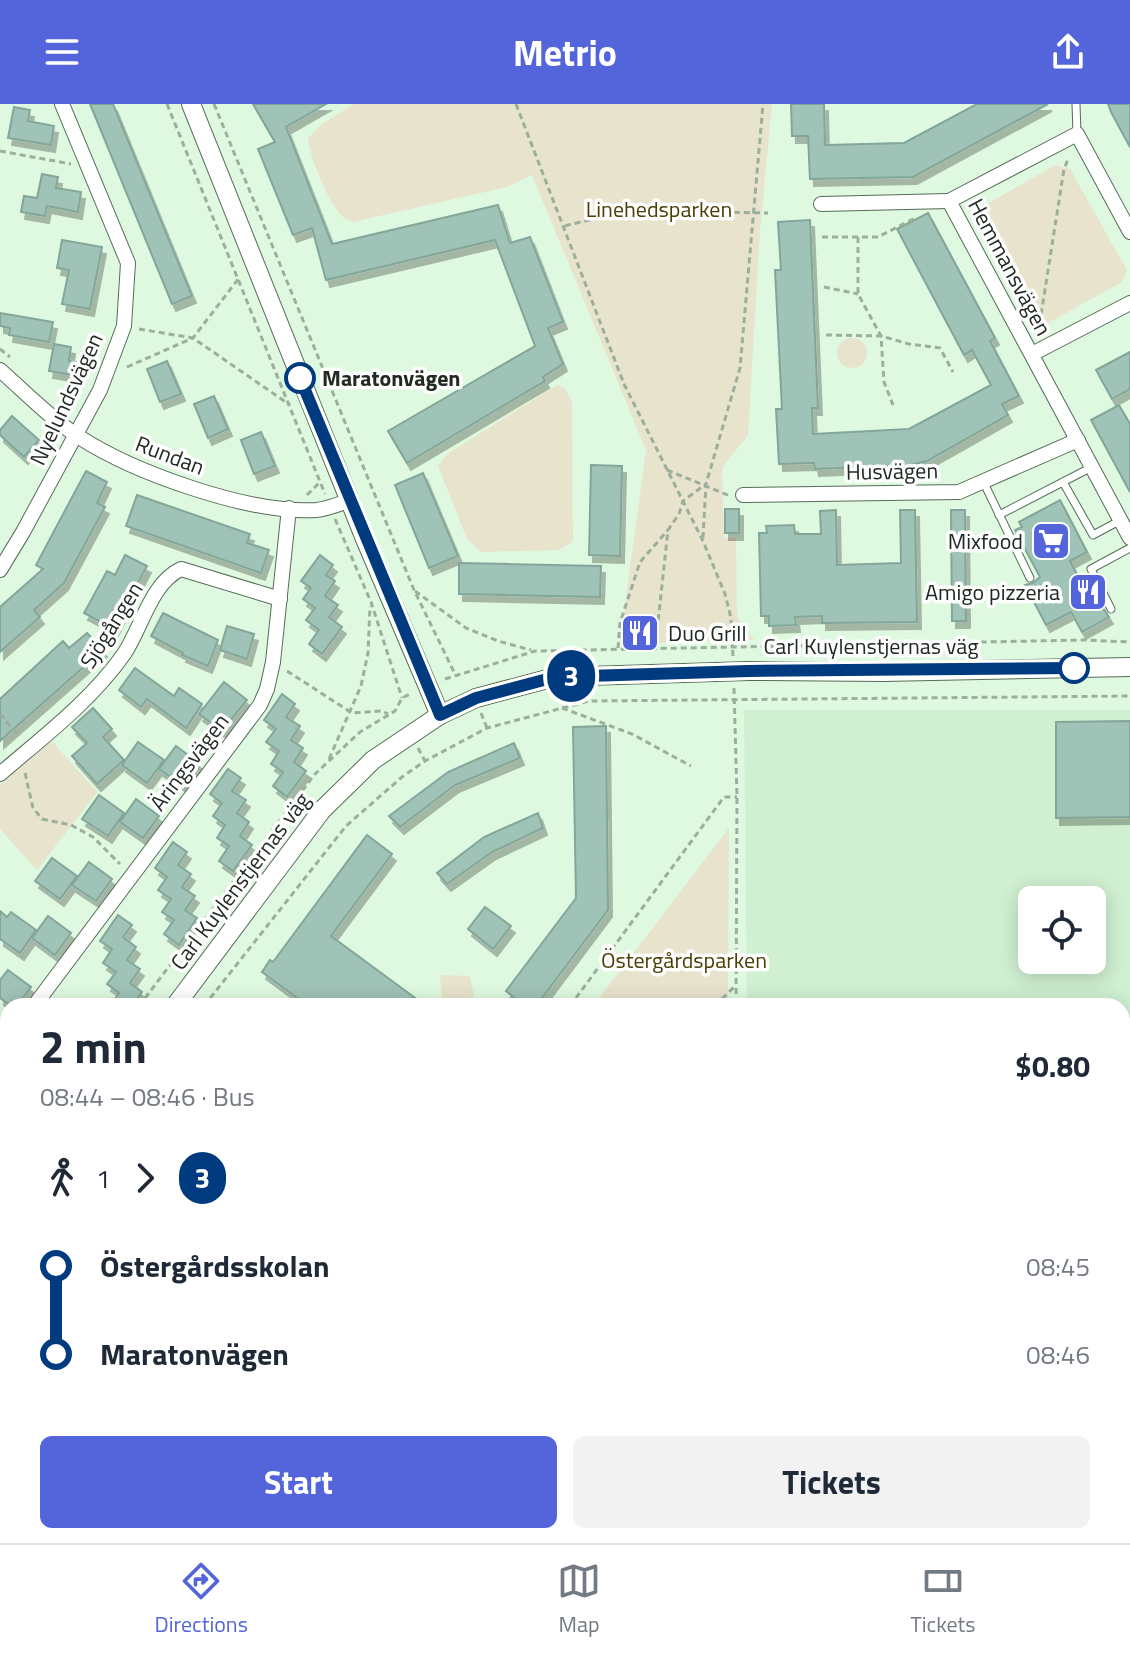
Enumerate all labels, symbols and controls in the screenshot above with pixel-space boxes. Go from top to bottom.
text: Metrio [513,25,617,80]
icon: menu [40,30,84,74]
icon: share [1046,30,1090,74]
park label: Linehedsparken [586,192,732,226]
street label: Hemmansvägen [959,192,1061,342]
street label: Nyelundsvägen [21,327,111,471]
place label: Maratonvägen [322,361,461,395]
marker: Maratonvägen [285,363,315,393]
street label: Rundan [131,426,209,484]
street label: Husvägen [846,453,938,489]
supermarket icon: Mixfood [1030,520,1072,562]
place label: Mixfood [948,524,1023,558]
restaurant icon: Amigo pizzeria [1067,571,1109,613]
street label: Sjögången [71,575,151,675]
place label: Amigo pizzeria [925,575,1060,609]
restaurant icon: Duo Grill [619,612,661,654]
place label: Duo Grill [668,616,746,650]
street label: Carl Kuylenstjernas väg [763,629,979,663]
line badge: 3 [545,650,597,702]
unlabelled marker [1059,653,1089,683]
text: 3 [563,654,579,697]
street label: Äringsvägen [141,706,237,818]
street label: Carl Kuylenstjernas väg [162,785,318,977]
map controls [1018,886,1106,974]
button: locate [1018,886,1106,974]
park label: Östergårdsparken [601,943,767,977]
text: 2 min [40,1013,147,1080]
text: $0.80 [1015,1043,1090,1089]
text: 08:44 – 08:46 · Bus [40,1077,255,1116]
icon: walk [40,1156,84,1200]
icon: forward [123,1156,167,1200]
text: 3 [195,1156,210,1199]
text: 1 [96,1159,111,1198]
text: Östergårdsskolan [100,1243,330,1289]
text: 08:45 [1026,1247,1090,1286]
text: Maratonvägen [100,1331,289,1377]
text: 08:46 [1026,1335,1090,1374]
button: Start [40,1436,557,1528]
button: Tickets [573,1436,1090,1528]
tab: Directions [155,1559,248,1641]
tab: Map [557,1559,601,1641]
tab: Tickets [910,1559,975,1641]

